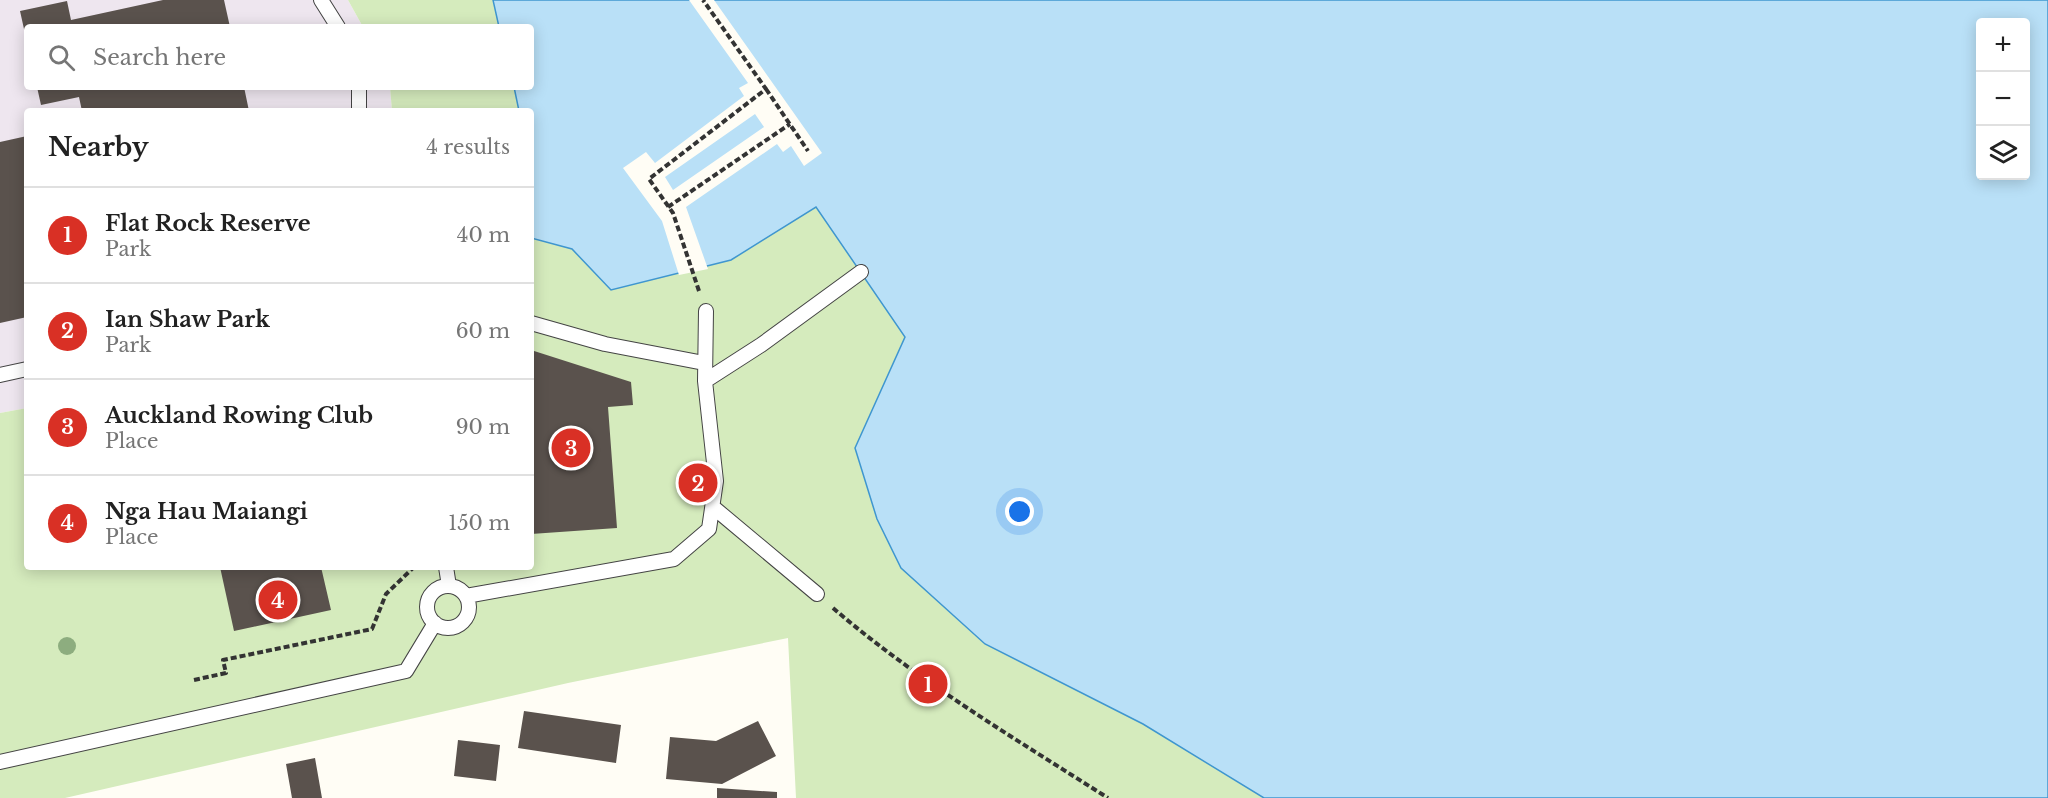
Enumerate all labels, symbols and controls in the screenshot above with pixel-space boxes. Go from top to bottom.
map controls [1976,18,2030,180]
button: + [1976,18,2030,72]
search box [24,24,534,90]
icon: search [45,41,78,74]
text: Search here [93,44,226,71]
button: − [1976,72,2030,126]
button: layers [1976,126,2030,180]
text: Nearby [48,131,149,163]
text: 4 results [426,135,510,159]
text: Flat Rock Reserve [105,210,311,237]
text: 1 [63,223,72,247]
text: 40 m [457,223,510,247]
text: Park [105,237,151,261]
text: Ian Shaw Park [105,306,270,333]
text: 2 [61,319,74,343]
text: 60 m [456,319,510,343]
text: Park [105,333,151,357]
text: Auckland Rowing Club [105,402,373,429]
text: 3 [61,415,74,439]
text: 90 m [456,415,510,439]
pin: 3 [552,426,590,470]
text: Place [105,429,159,453]
pin: 2 [678,460,718,506]
your location [1005,497,1034,526]
text: Nga Hau Maiangi [105,498,308,525]
text: 4 [61,511,74,535]
text: 150 m [448,511,510,535]
text: Place [105,525,159,549]
pin: 4 [258,578,298,622]
pin: 1 [908,662,948,706]

